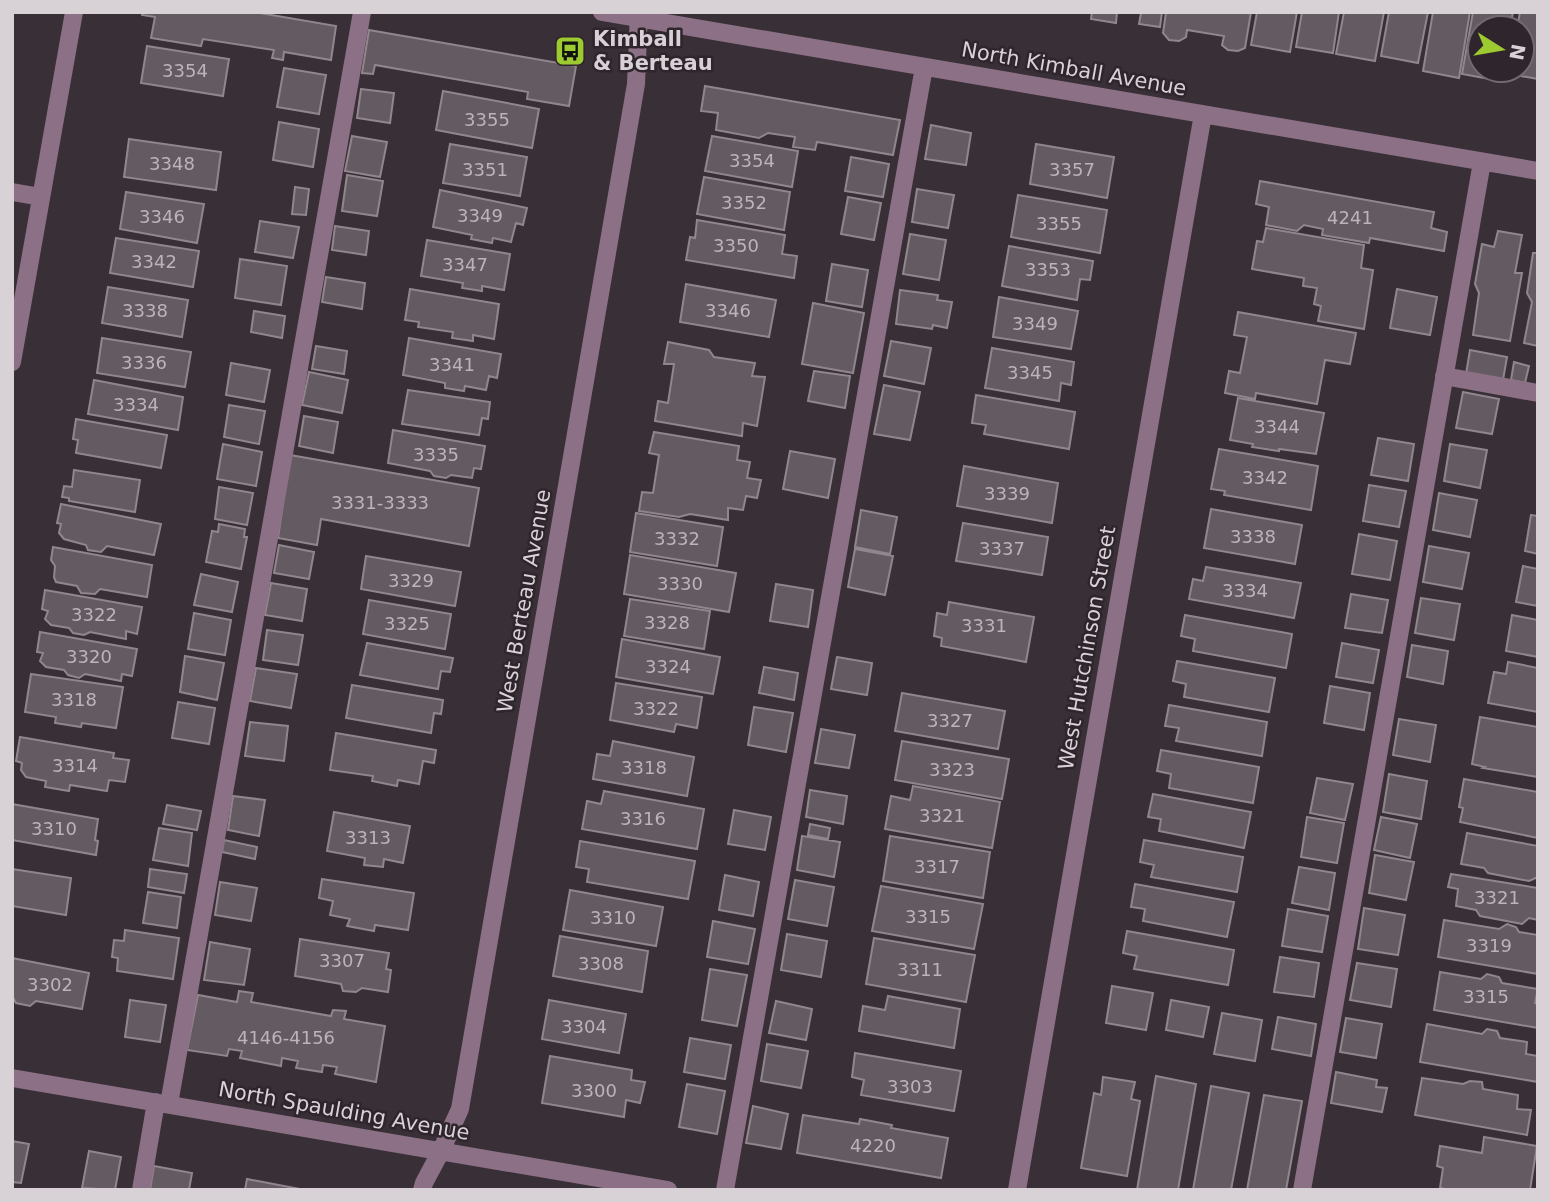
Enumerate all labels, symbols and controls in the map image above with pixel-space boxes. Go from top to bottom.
north arrow [1466,14,1536,84]
place label: Kimball & Berteau [593,27,713,75]
bus stop icon: Kimball & Berteau [553,34,587,68]
street label: North Kimball Avenue [960,37,1188,101]
text: N [1505,42,1530,62]
house number: 3354 [162,60,208,81]
house number: 3355 [464,109,510,130]
house number: 3354 [729,150,775,171]
house number: 3348 [149,153,195,174]
house number: 3351 [462,159,508,180]
house number: 3357 [1049,159,1095,180]
house number: 3352 [721,192,767,213]
house number: 3349 [457,205,503,226]
house number: 3346 [139,206,185,227]
house number: 4241 [1327,207,1373,228]
house number: 3355 [1036,213,1082,234]
house number: 3350 [713,235,759,256]
house number: 3342 [131,251,177,272]
house number: 3347 [442,254,488,275]
house number: 3353 [1025,259,1071,280]
house number: 3338 [122,300,168,321]
house number: 3346 [705,300,751,321]
house number: 3349 [1012,313,1058,334]
house number: 3336 [121,352,167,373]
house number: 3341 [429,354,475,375]
house number: 3345 [1007,362,1053,383]
house number: 3334 [113,394,159,415]
house number: 3344 [1254,416,1300,437]
house number: 3335 [413,444,459,465]
house number: 3342 [1242,467,1288,488]
house number: 3339 [984,483,1030,504]
street label: West Berteau Avenue [493,487,555,715]
house number: 3331-3333 [331,492,429,513]
street label: West Hutchinson Street [1054,524,1120,772]
house number: 3338 [1230,526,1276,547]
house number: 3332 [654,528,700,549]
house number: 3337 [979,538,1025,559]
house number: 3329 [388,570,434,591]
house number: 3330 [657,573,703,594]
house number: 3334 [1222,580,1268,601]
house number: 3322 [71,604,117,625]
house number: 3328 [644,612,690,633]
house number: 3325 [384,613,430,634]
house number: 3331 [961,615,1007,636]
house number: 3320 [66,646,112,667]
house number: 3324 [645,656,691,677]
house number: 3318 [51,689,97,710]
house number: 3322 [633,698,679,719]
house number: 3327 [927,710,973,731]
house number: 3314 [52,755,98,776]
house number: 3318 [621,757,667,778]
house number: 3323 [929,759,975,780]
house number: 3321 [919,805,965,826]
house number: 3316 [620,808,666,829]
house number: 3310 [31,818,77,839]
house number: 3313 [345,827,391,848]
house number: 3317 [914,856,960,877]
house number: 3321 [1474,887,1520,908]
house number: 3315 [905,906,951,927]
house number: 3310 [590,907,636,928]
house number: 3319 [1466,935,1512,956]
house number: 3307 [319,950,365,971]
house number: 3308 [578,953,624,974]
house number: 3311 [897,959,943,980]
house number: 3302 [27,974,73,995]
house number: 3315 [1463,986,1509,1007]
house number: 3304 [561,1016,607,1037]
house number: 4146-4156 [237,1027,335,1048]
house number: 3303 [887,1076,933,1097]
street label: North Spaulding Avenue [217,1077,471,1145]
house number: 3300 [571,1080,617,1101]
house number: 4220 [850,1135,896,1156]

